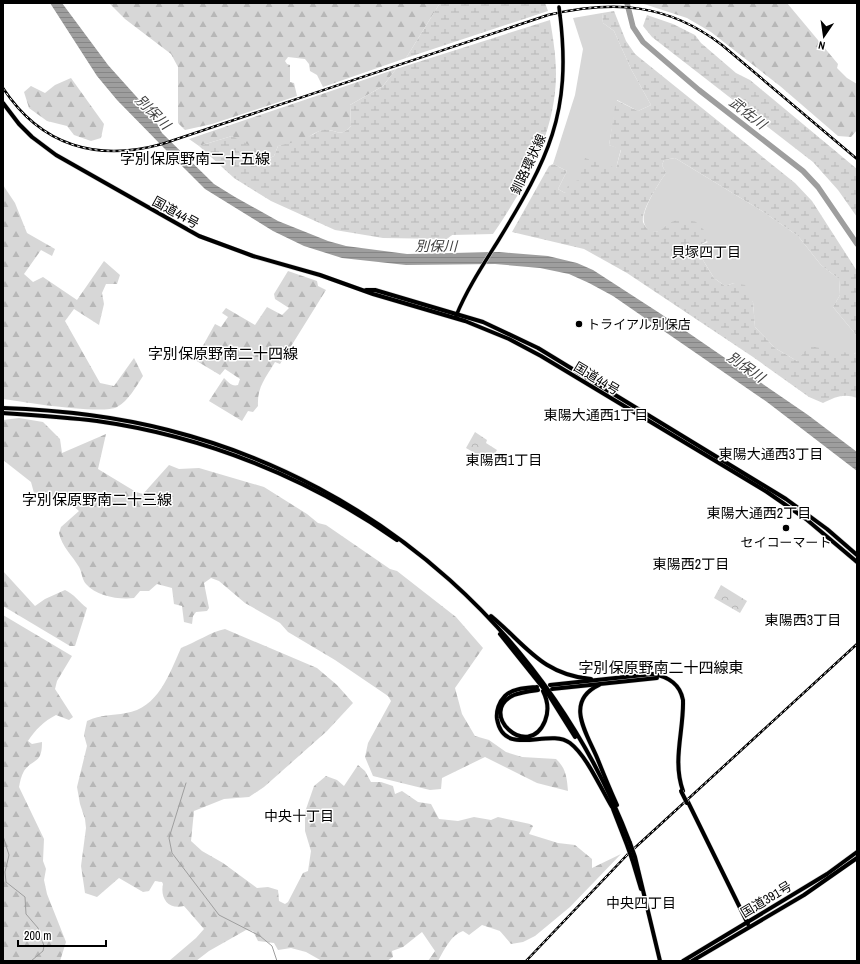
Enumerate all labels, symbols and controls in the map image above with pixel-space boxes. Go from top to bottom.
north arrow [804,16,844,56]
text: N [817,38,826,53]
water label: 別保川 [132,91,176,135]
water label: 武佐川 [726,93,772,134]
street label: 釧路環状線 [507,131,550,197]
district label: 字別保原野南二十五線 [120,148,270,169]
street label: 国道44号 [149,193,202,232]
water label: 別保川 [415,237,459,255]
district label: 貝塚四丁目 [671,243,741,261]
place label: トライアル別保店 [587,316,691,333]
marker: トライアル別保店 [574,319,584,329]
district label: 字別保原野南二十四線 [148,343,298,364]
water label: 別保川 [724,348,770,388]
street label: 国道44号 [571,358,623,399]
district label: 東陽大通西1丁目 [544,406,648,424]
district label: 東陽大通西3丁目 [719,445,823,463]
district label: 東陽西1丁目 [466,451,542,469]
district label: 字別保原野南二十三線 [22,489,172,510]
district label: 東陽大通西2丁目 [707,504,811,522]
marker: セイコーマート [781,523,791,533]
place label: セイコーマート [740,534,832,551]
district label: 東陽西2丁目 [653,555,729,573]
district label: 東陽西3丁目 [765,611,841,629]
district label: 字別保原野南二十四線東 [578,657,744,678]
district label: 中央十丁目 [264,807,334,825]
street label: 国道391号 [738,878,795,921]
district label: 中央四丁目 [606,894,676,912]
scale bar [18,922,106,948]
text: 200 m [24,928,51,944]

